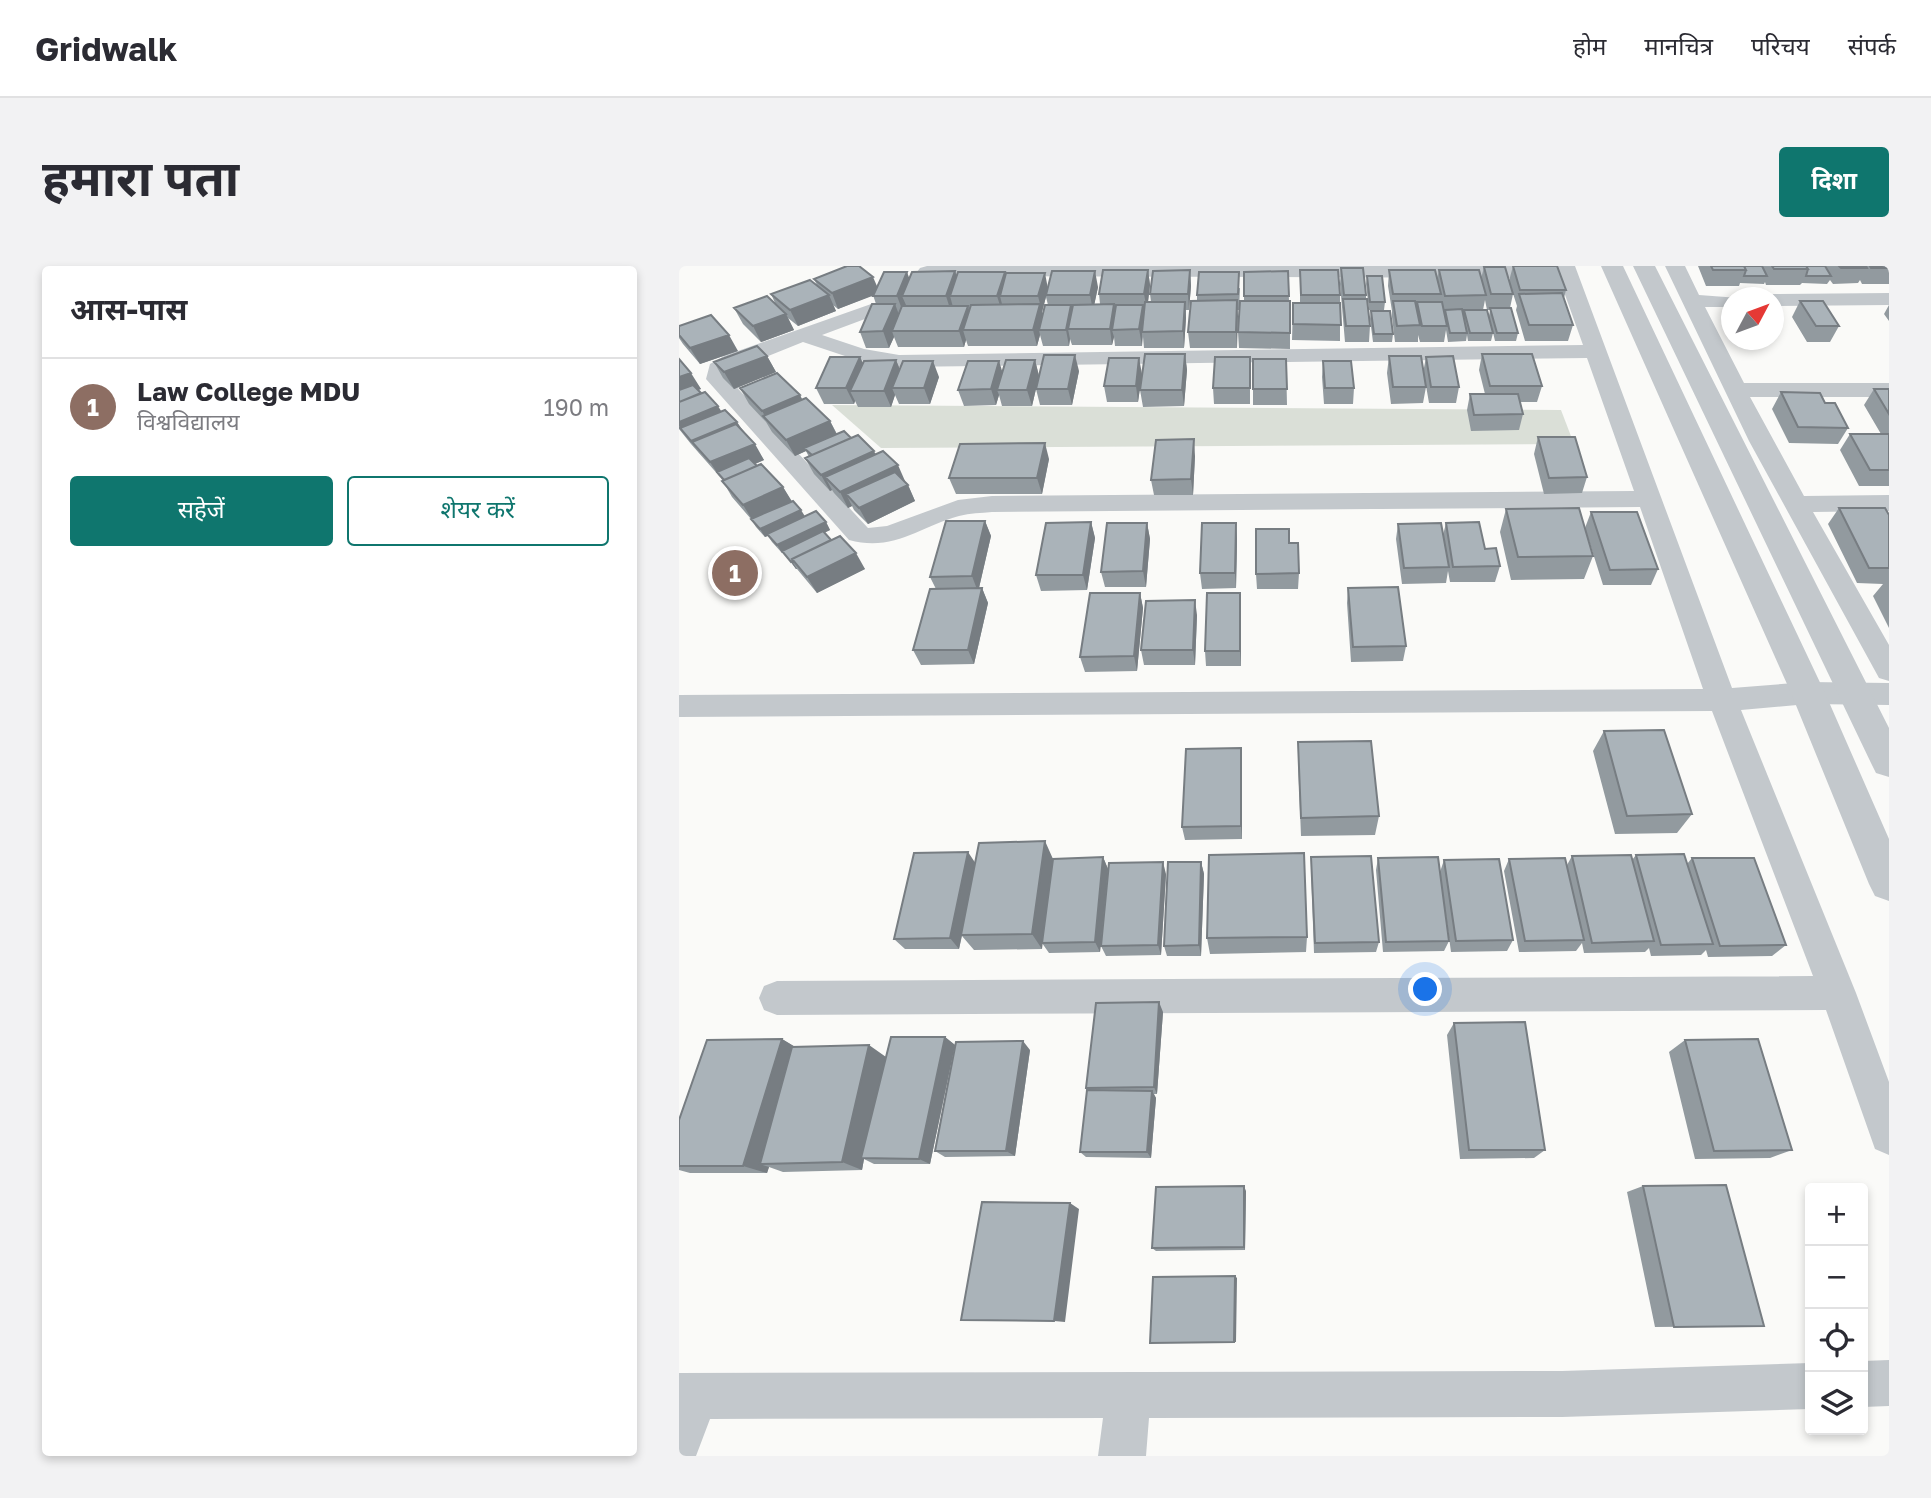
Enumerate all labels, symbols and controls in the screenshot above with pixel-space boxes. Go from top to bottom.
text: Gridwalk [35,29,177,68]
text: होम [1573,31,1606,60]
text: मानचित्र [1644,31,1713,60]
text: परिचय [1751,31,1810,60]
text: संपर्क [1848,31,1896,60]
button: दिशा [1779,147,1889,217]
text: हमारा पता [42,148,239,207]
north arrow [1721,287,1784,350]
text: आस-पास [70,291,187,327]
text: Law College MDU [137,376,360,407]
text: 1 [87,393,99,421]
text: 190 m [544,393,609,421]
text: विश्वविद्यालय [137,407,240,435]
button: सहेजें [70,476,333,546]
button: शेयर करें [347,476,609,546]
pin: 1 [712,547,758,599]
your location [1408,972,1442,1006]
map controls [1805,1183,1868,1435]
button: + [1805,1183,1868,1246]
button: − [1805,1246,1868,1309]
button: locate [1805,1309,1868,1372]
button: layers [1805,1372,1868,1435]

